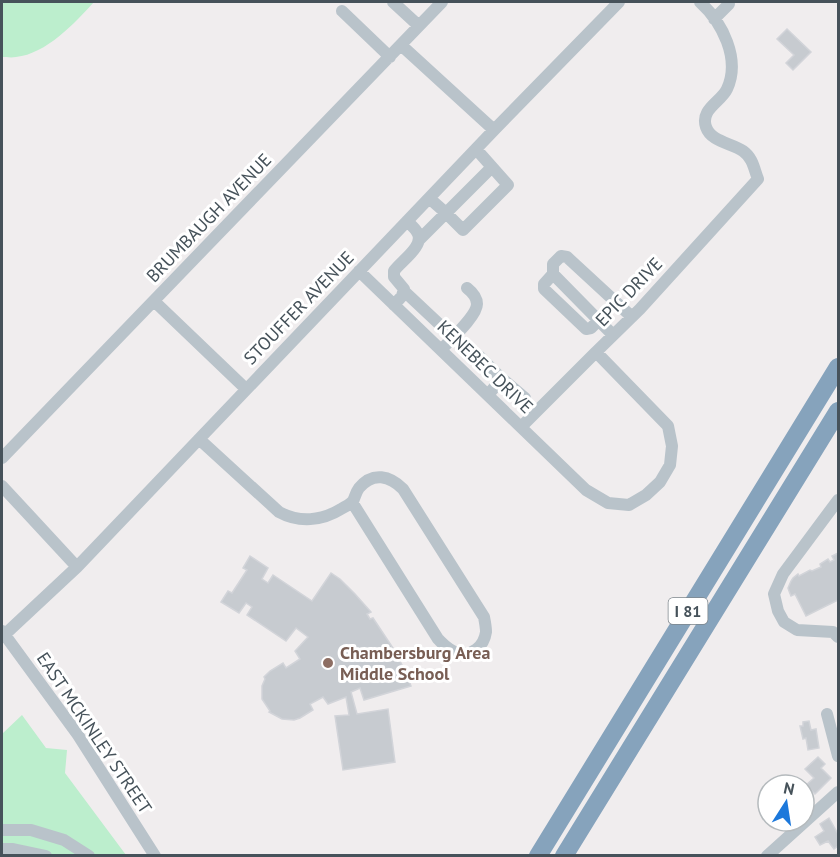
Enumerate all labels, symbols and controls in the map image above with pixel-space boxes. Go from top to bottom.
street label: BRUMBAUGH AVENUE [141,148,276,287]
street label: STOUFFER AVENUE [239,246,359,369]
street label: EPIC DRIVE [590,252,667,331]
street label: KENEBEC DRIVE [433,315,538,418]
road number: I 81 [668,598,708,624]
place label: Chambersburg Area Middle School [340,641,490,685]
street label: EAST MCKINLEY STREET [32,648,157,818]
marker: Chambersburg Area Middle School [321,656,335,670]
north arrow [756,773,816,833]
text: N [782,777,796,799]

